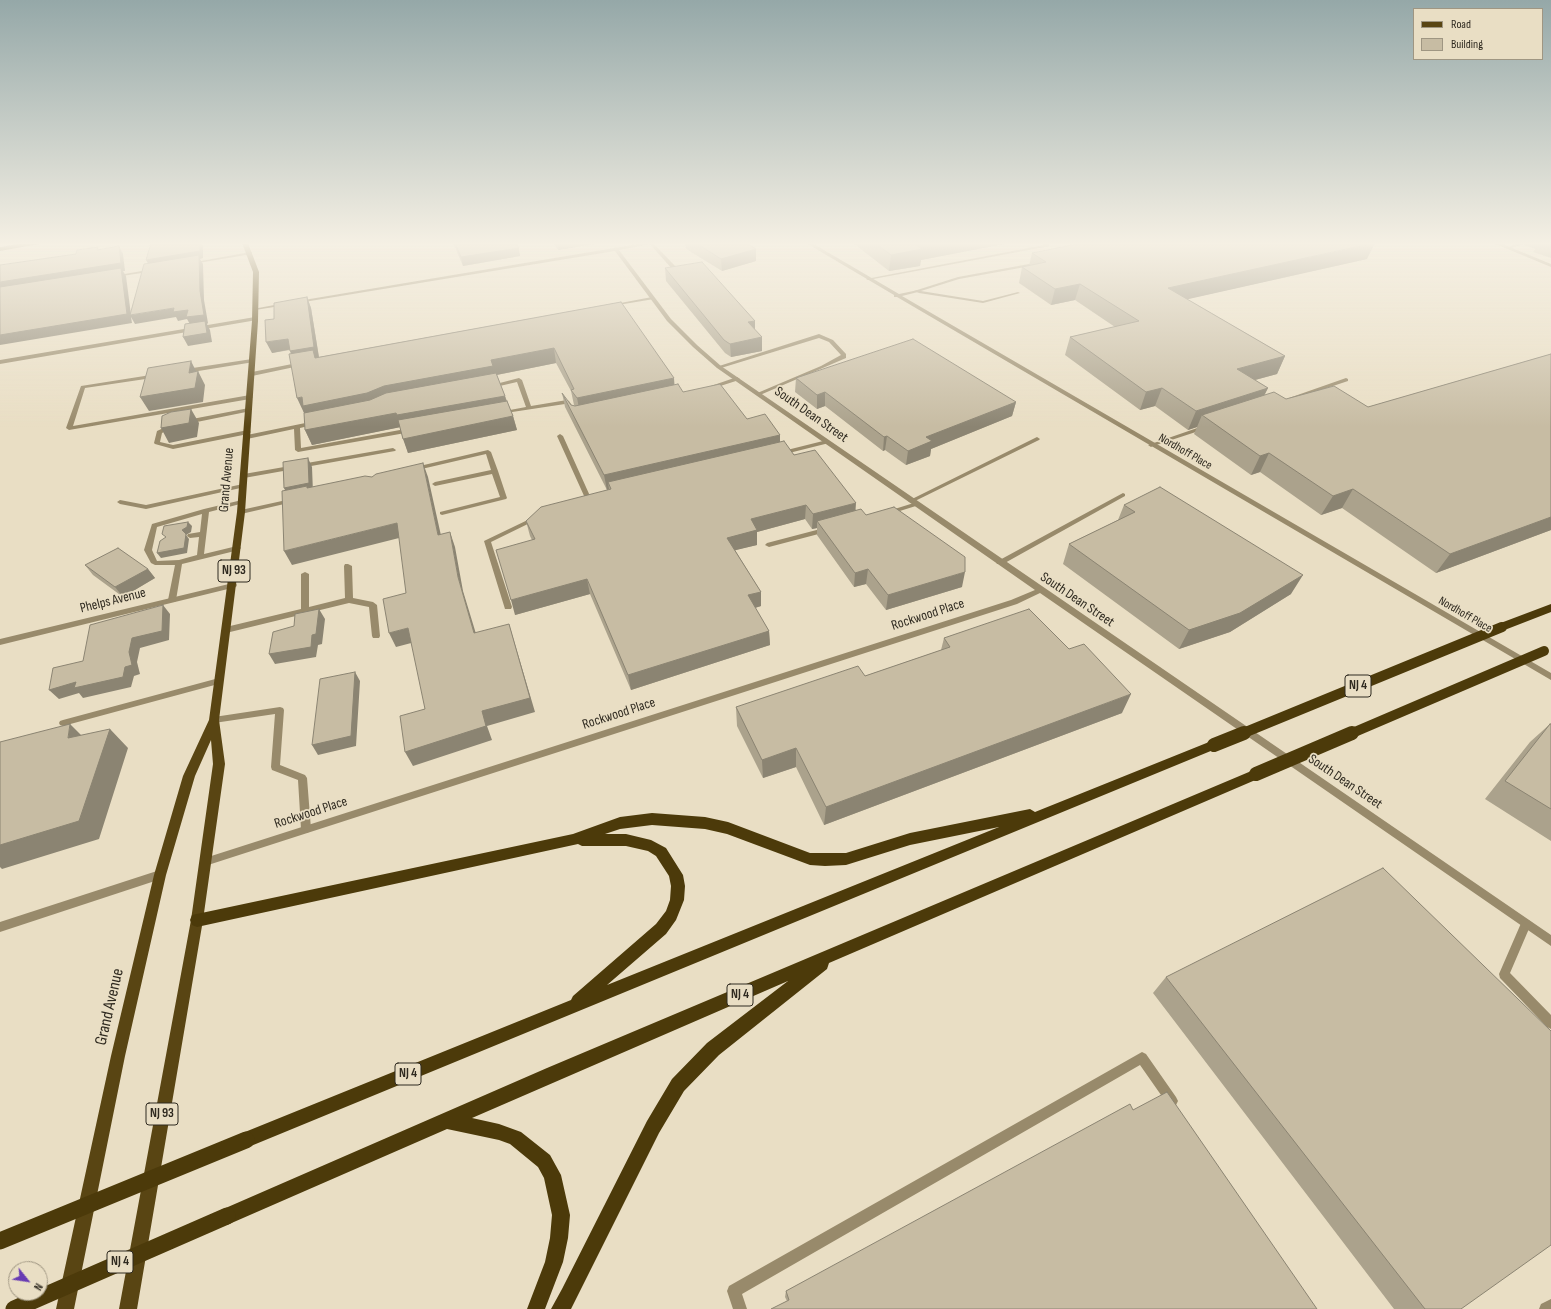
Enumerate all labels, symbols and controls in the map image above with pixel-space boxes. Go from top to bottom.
legend [1413,8,1543,60]
text: Road [1451,17,1471,32]
text: Building [1451,37,1483,52]
street label: South Dean Street [771,384,851,446]
street label: Nordhoff Place [1156,431,1214,473]
street label: Grand Avenue [216,447,238,513]
road number: NJ 93 [218,560,250,582]
street label: South Dean Street [1037,569,1117,631]
street label: Phelps Avenue [78,585,148,617]
street label: Nordhoff Place [1436,594,1494,636]
street label: Rockwood Place [889,595,967,635]
road number: NJ 4 [1345,675,1371,697]
street label: Rockwood Place [580,694,658,734]
street label: South Dean Street [1305,751,1385,813]
street label: Rockwood Place [272,793,350,833]
street label: Grand Avenue [91,967,129,1047]
road number: NJ 4 [727,984,753,1006]
road number: NJ 4 [395,1063,421,1085]
road number: NJ 93 [146,1103,178,1125]
road number: NJ 4 [107,1251,133,1273]
north arrow [8,1261,48,1301]
text: N [31,1281,45,1293]

